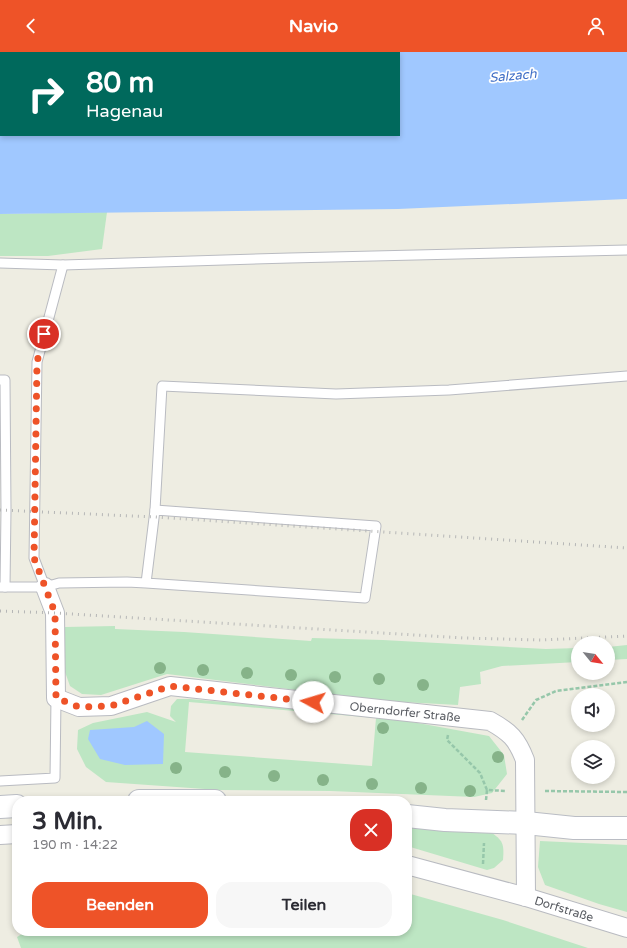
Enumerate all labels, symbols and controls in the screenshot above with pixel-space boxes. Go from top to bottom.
icon: back [20,15,42,37]
text: Navio [289,15,338,37]
icon: person [585,15,607,37]
text: 80 m [86,66,154,100]
water label: Salzach [489,66,538,86]
icon: right [20,68,72,120]
text: Hagenau [86,100,163,122]
pin [27,317,61,351]
icon: arrive [33,323,55,345]
north arrow [571,636,615,680]
map controls [571,636,615,784]
position arrow [292,681,334,723]
button: sound [571,688,615,732]
street label: Oberndorfer Straße [349,699,461,725]
button: layers [571,740,615,784]
text: 3 Min. [32,807,103,836]
button: close [350,809,392,851]
text: 190 m · 14:22 [32,837,118,853]
button: Beenden [32,882,208,928]
button: Teilen [216,882,392,928]
street label: Dorfstraße [533,893,595,925]

